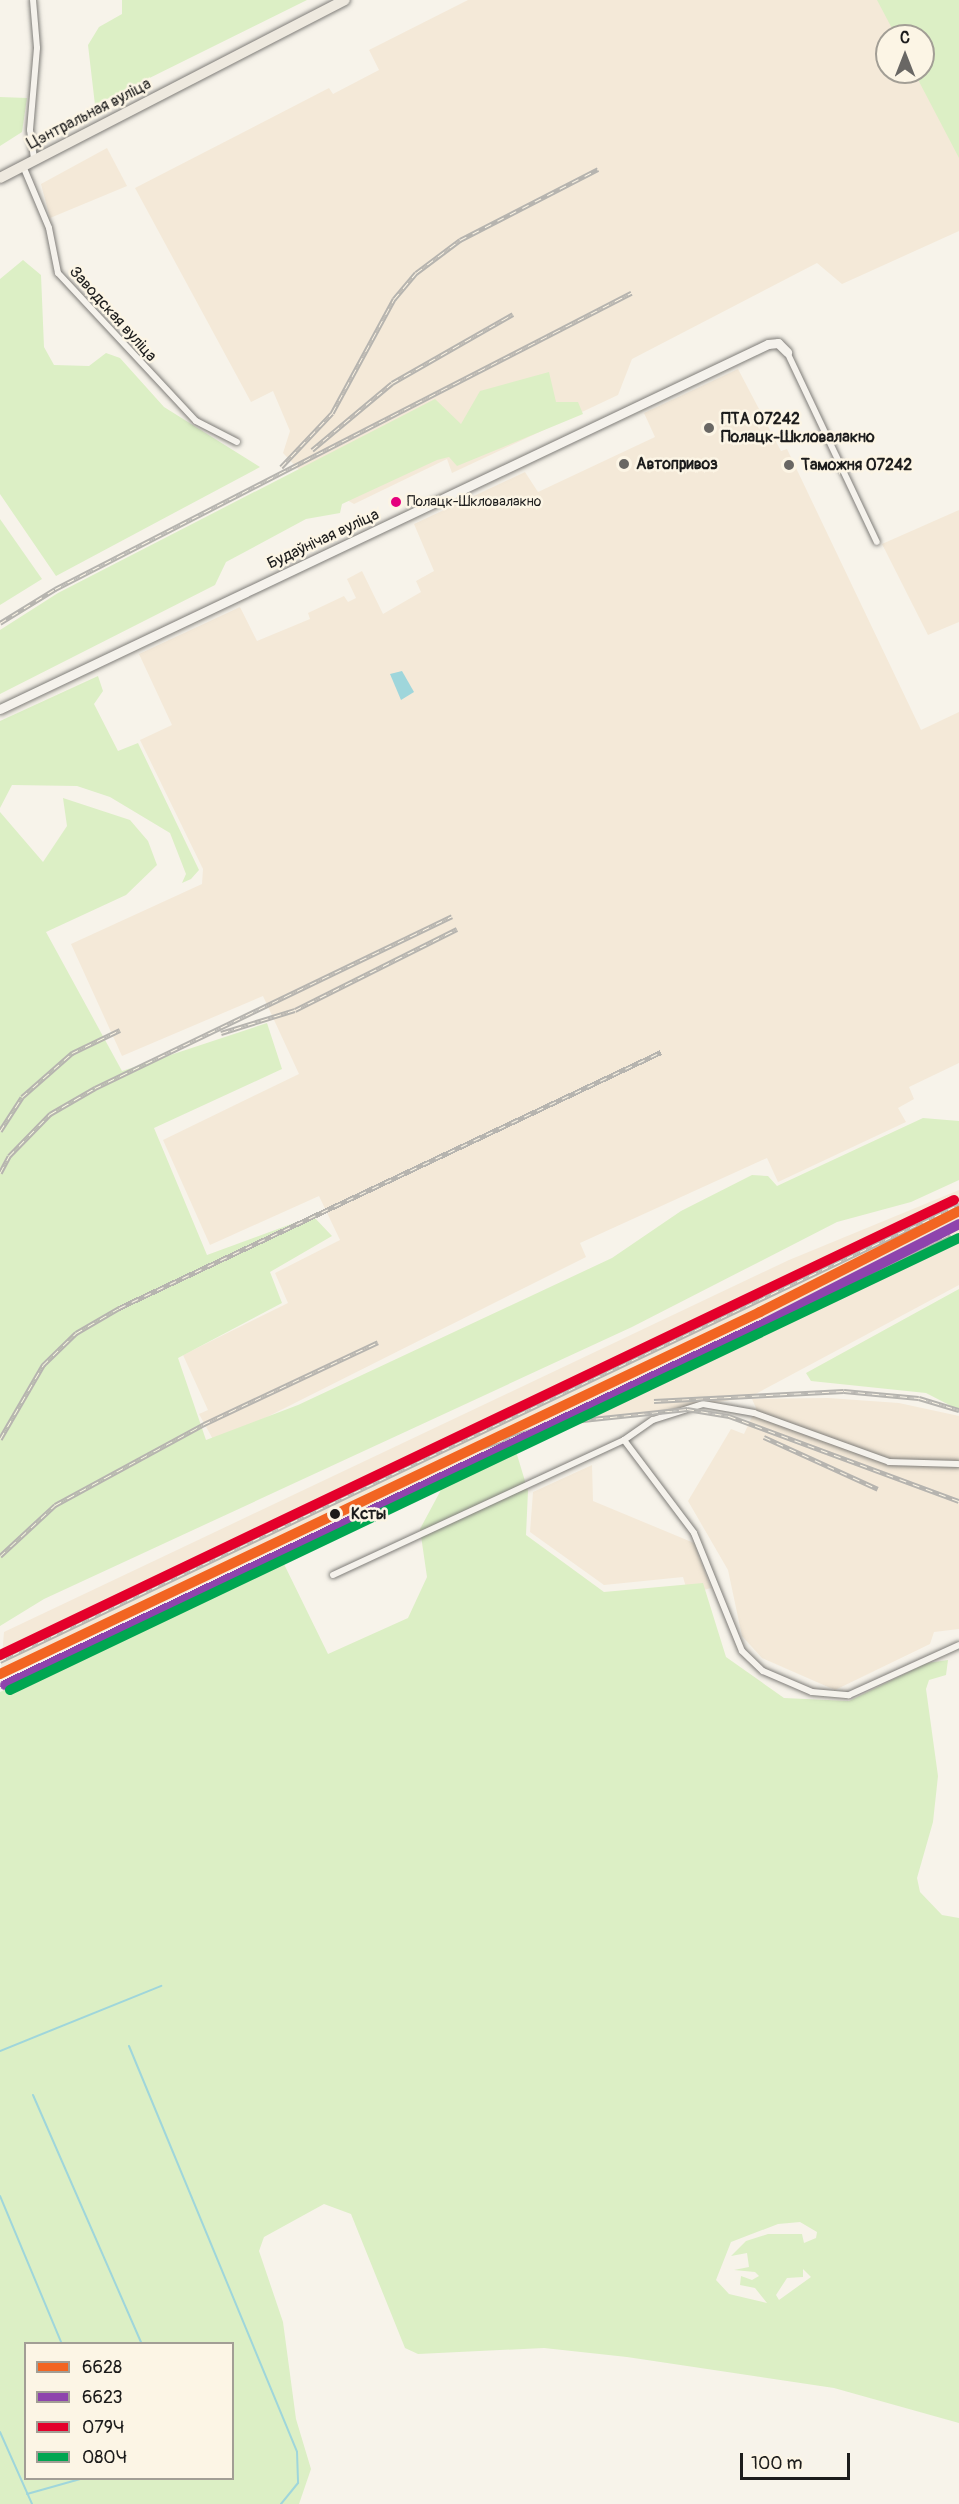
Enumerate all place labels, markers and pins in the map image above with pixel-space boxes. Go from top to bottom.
place label: ПТА 07242 Полацк-Шкловалакно [721,409,875,447]
marker: ПТА 07242 Полацк-Шкловалакно [702,421,716,435]
place label: Автопривоз [636,454,718,474]
place label: Таможня 07242 [801,455,912,475]
marker: Автопривоз [617,457,631,471]
marker: Таможня 07242 [782,458,796,472]
place label: Полацк-Шкловалакно [407,494,541,510]
marker: Полацк-Шкловалакно [390,496,402,508]
marker: Ксты [324,1503,346,1525]
place label: Ксты [351,1504,386,1524]

